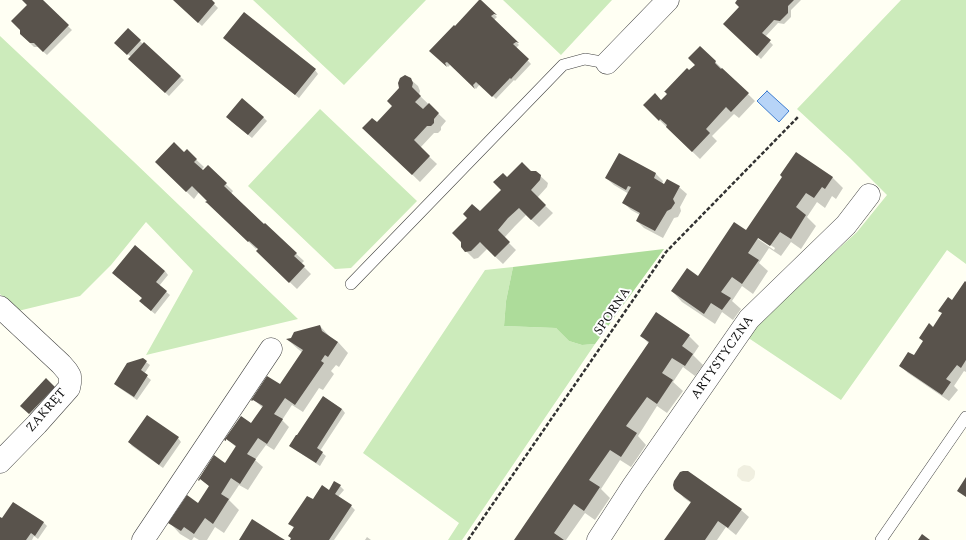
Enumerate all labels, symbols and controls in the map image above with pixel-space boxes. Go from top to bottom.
street label: SPORNA [591,285,635,339]
street label: ARTYSTYCZNA [688,313,758,403]
street label: ZAKRĘT [24,386,70,436]

